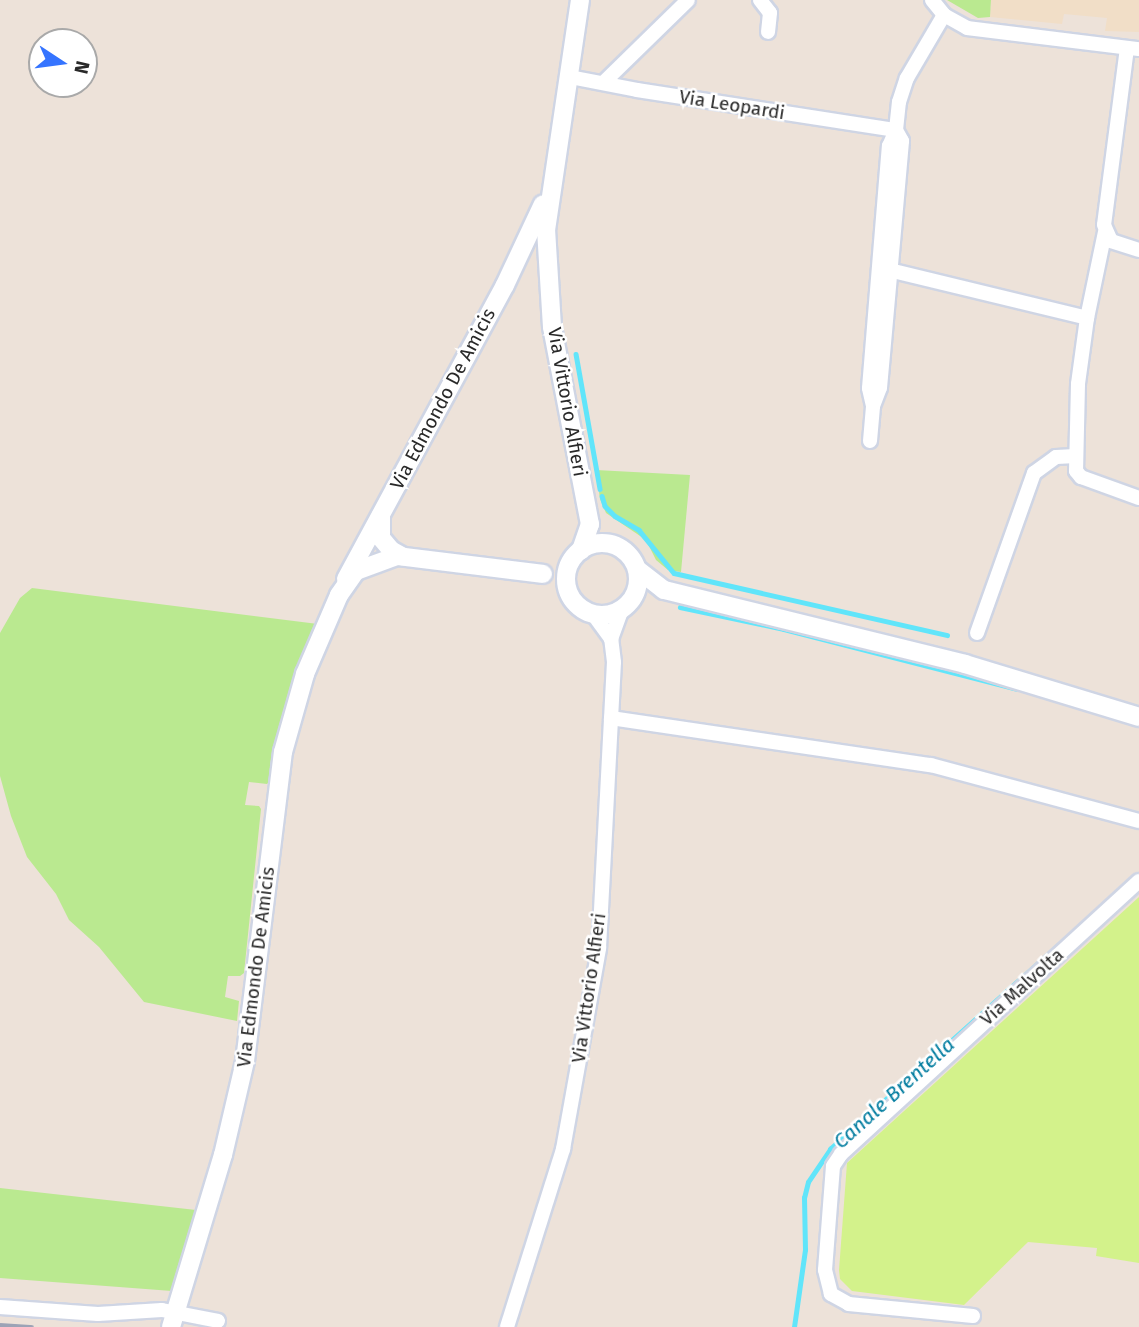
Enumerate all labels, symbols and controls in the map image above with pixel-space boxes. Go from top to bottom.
north arrow [28,28,98,98]
text: N [69,59,95,76]
street label: Via Leopardi [678,85,786,125]
street label: Via Edmondo De Amicis [386,305,500,493]
street label: Via Vittorio Alfieri [543,326,591,478]
street label: Via Edmondo De Amicis [232,865,280,1069]
street label: Via Vittorio Alfieri [567,912,611,1064]
street label: Via Malvolta [976,944,1068,1030]
water label: Canale Brentella [828,1032,960,1154]

